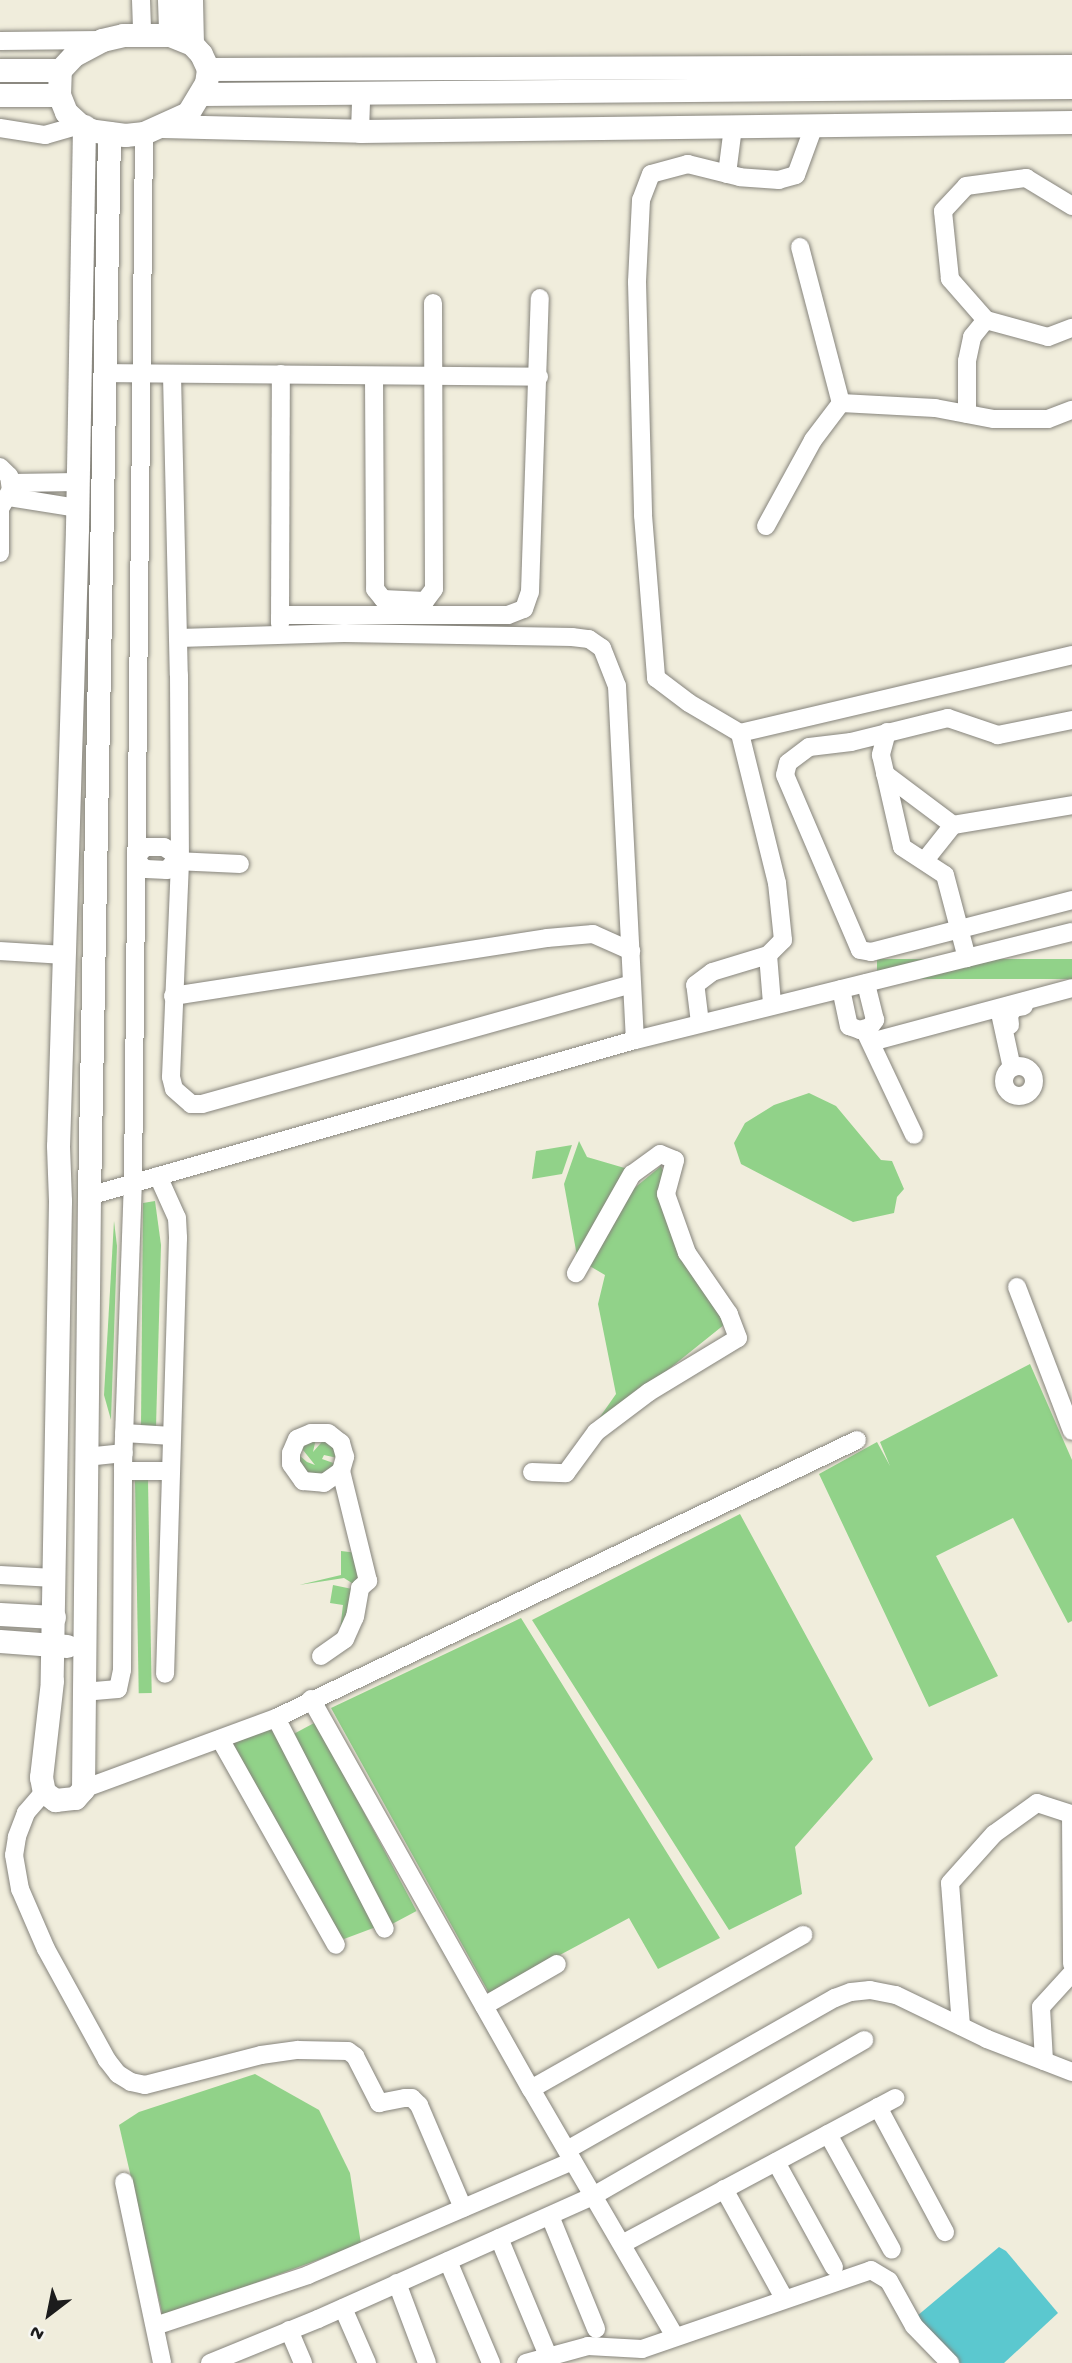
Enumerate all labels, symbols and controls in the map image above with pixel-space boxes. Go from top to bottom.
north arrow [14,2279,84,2349]
text: N [26,2319,49,2345]

